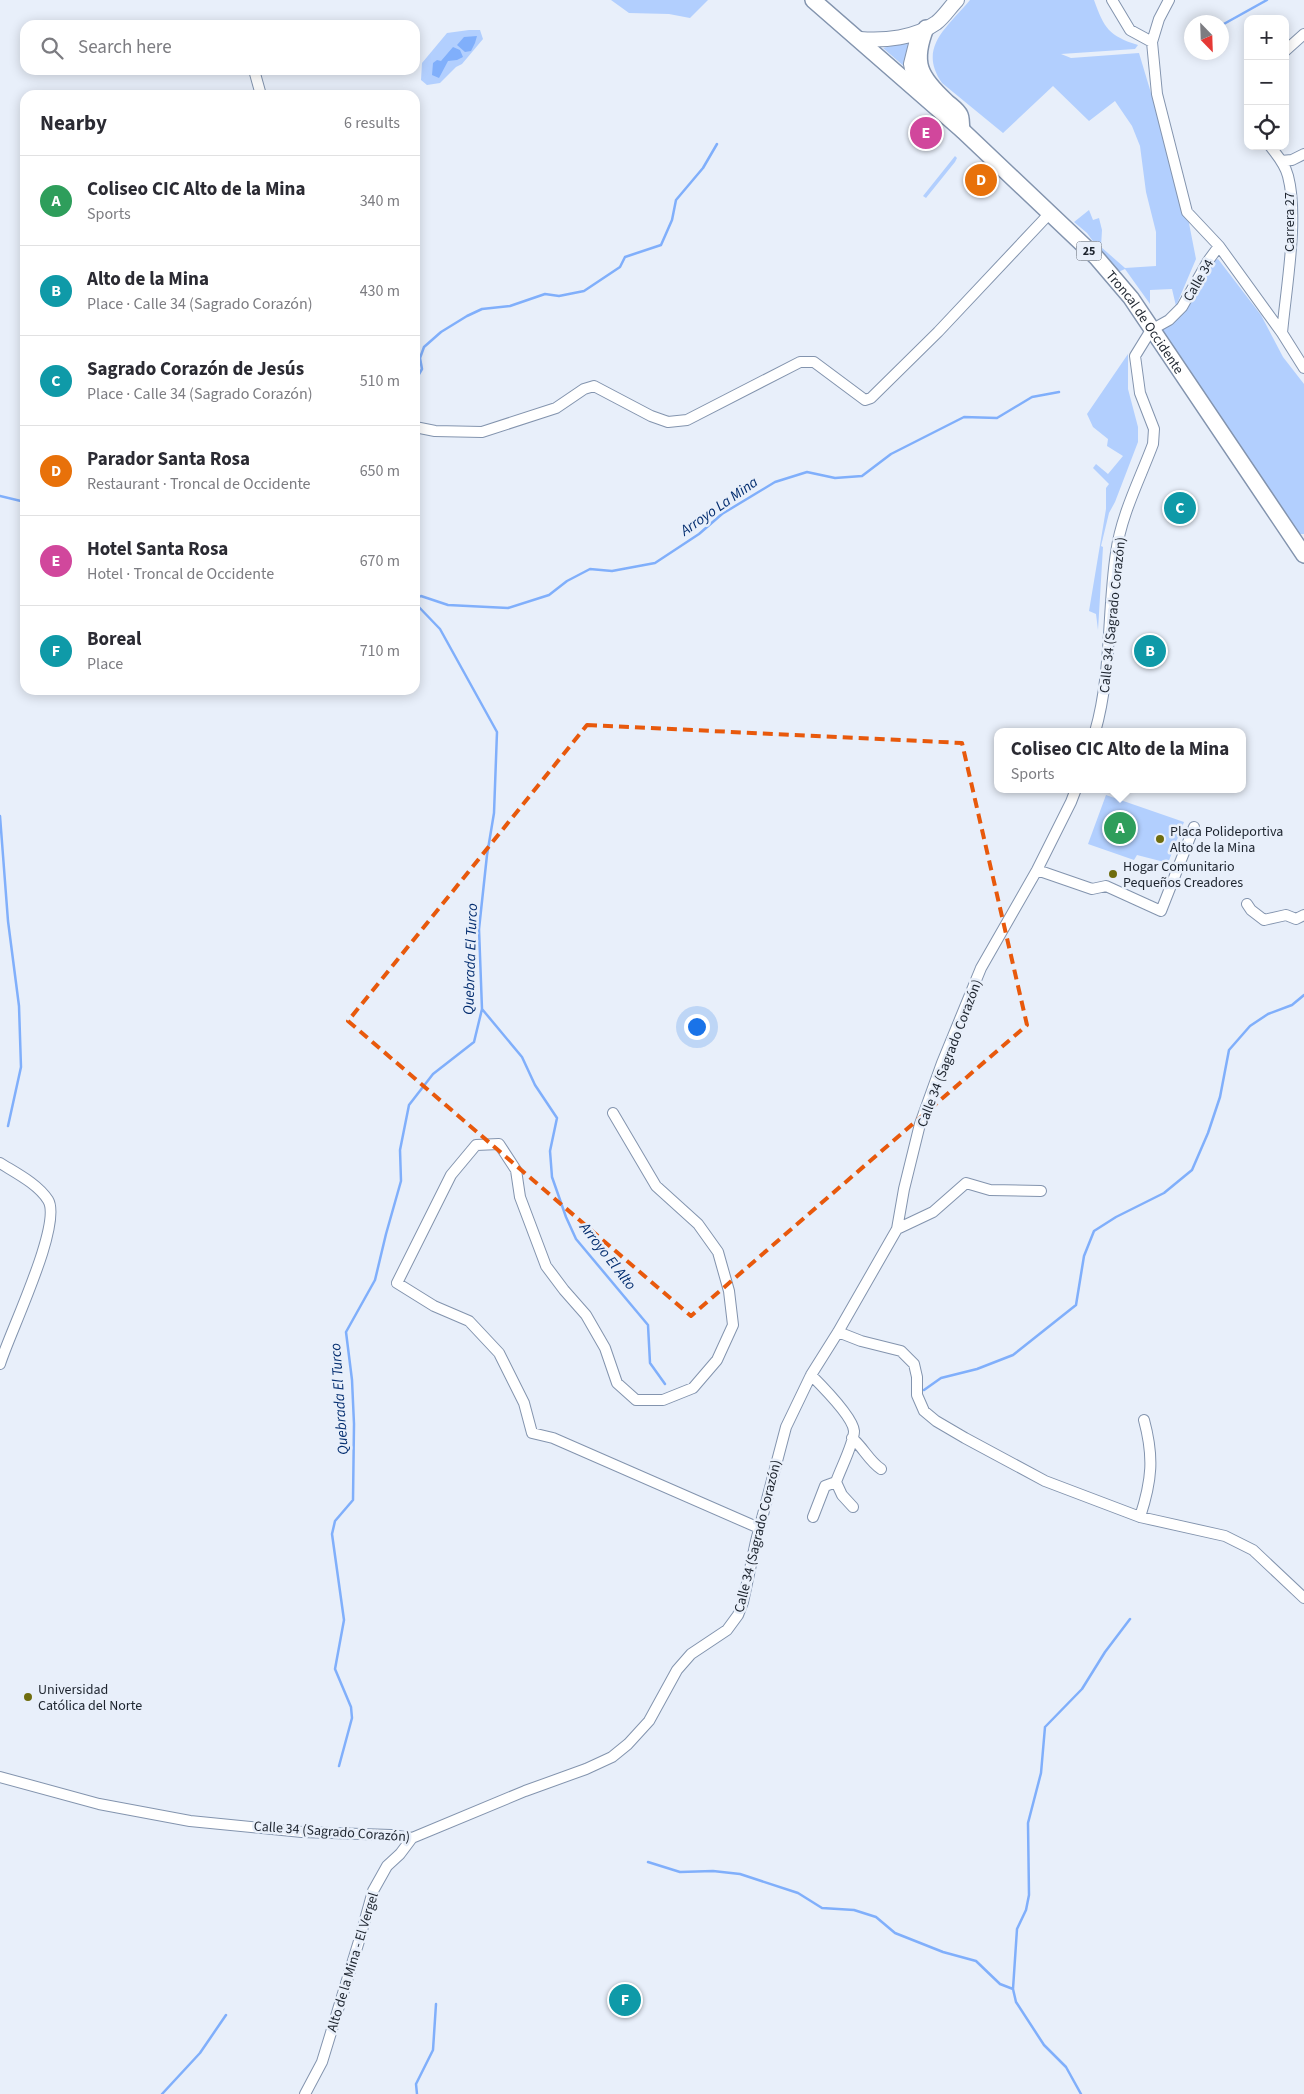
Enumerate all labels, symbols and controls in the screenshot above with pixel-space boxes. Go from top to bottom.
north arrow [1184,15,1229,60]
map controls [1244,15,1289,150]
button: + [1244,15,1289,60]
search box [20,20,420,75]
icon: search [38,34,66,62]
text: Search here [78,34,172,61]
button: − [1244,60,1289,105]
button: locate [1244,105,1289,150]
text: Nearby [40,108,107,138]
text: 6 results [344,112,400,134]
pin: E [910,114,942,152]
pin: D [965,161,997,199]
text: Coliseo CIC Alto de la Mina [87,176,306,203]
text: A [51,190,61,212]
text: 340 m [360,190,400,212]
street label: Carrera 27 [1280,192,1300,252]
text: Sports [87,203,131,225]
road number: 25 [1076,242,1102,260]
street label: Calle 34 [1179,256,1219,305]
text: Alto de la Mina [87,266,209,293]
street label: Troncal de Occidente [1101,266,1188,378]
text: B [51,280,61,302]
text: 430 m [360,280,400,302]
text: Place · Calle 34 (Sagrado Corazón) [87,293,313,315]
text: Sagrado Corazón de Jesús [87,356,304,383]
text: C [51,370,61,392]
text: 510 m [360,370,400,392]
text: Place · Calle 34 (Sagrado Corazón) [87,383,313,405]
text: Parador Santa Rosa [87,446,250,473]
text: D [51,460,61,482]
text: 650 m [360,460,400,482]
water label: Arroyo La Mina [675,472,762,542]
text: Restaurant · Troncal de Occidente [87,473,311,495]
pin: C [1164,489,1196,527]
text: Hotel Santa Rosa [87,536,228,563]
street label: Calle 34 (Sagrado Corazón) [1095,536,1131,694]
text: E [52,550,60,572]
text: 670 m [360,550,400,572]
text: Hotel · Troncal de Occidente [87,563,274,585]
text: Boreal [87,626,142,653]
pin: B [1134,632,1166,670]
text: F [52,640,60,662]
text: 710 m [360,640,400,662]
text: Place [87,653,123,675]
popup [994,728,1246,793]
text: Coliseo CIC Alto de la Mina [1011,736,1229,763]
text: Sports [1011,763,1054,785]
pin: A [1104,809,1136,847]
place label: Placa Polideportiva Alto de la Mina [1170,822,1283,858]
marker: Placa Polideportiva Alto de la Mina [1154,833,1166,845]
place label: Hogar Comunitario Pequeños Creadores [1123,857,1243,893]
marker: Hogar Comunitario Pequeños Creadores [1107,868,1119,880]
water label: Quebrada El Turco [458,902,483,1015]
street label: Calle 34 (Sagrado Corazón) [913,977,987,1130]
your location [684,1014,710,1040]
water label: Arroyo El Alto [574,1217,641,1295]
water label: Quebrada El Turco [325,1342,354,1456]
street label: Calle 34 (Sagrado Corazón) [729,1458,787,1615]
place label: Universidad Católica del Norte [38,1680,142,1716]
marker: Universidad Católica del Norte [22,1691,34,1703]
street label: Calle 34 (Sagrado Corazón) [253,1817,411,1847]
street label: Alto de la Mina - El Vergel [322,1890,384,2035]
pin: F [609,1981,641,2019]

